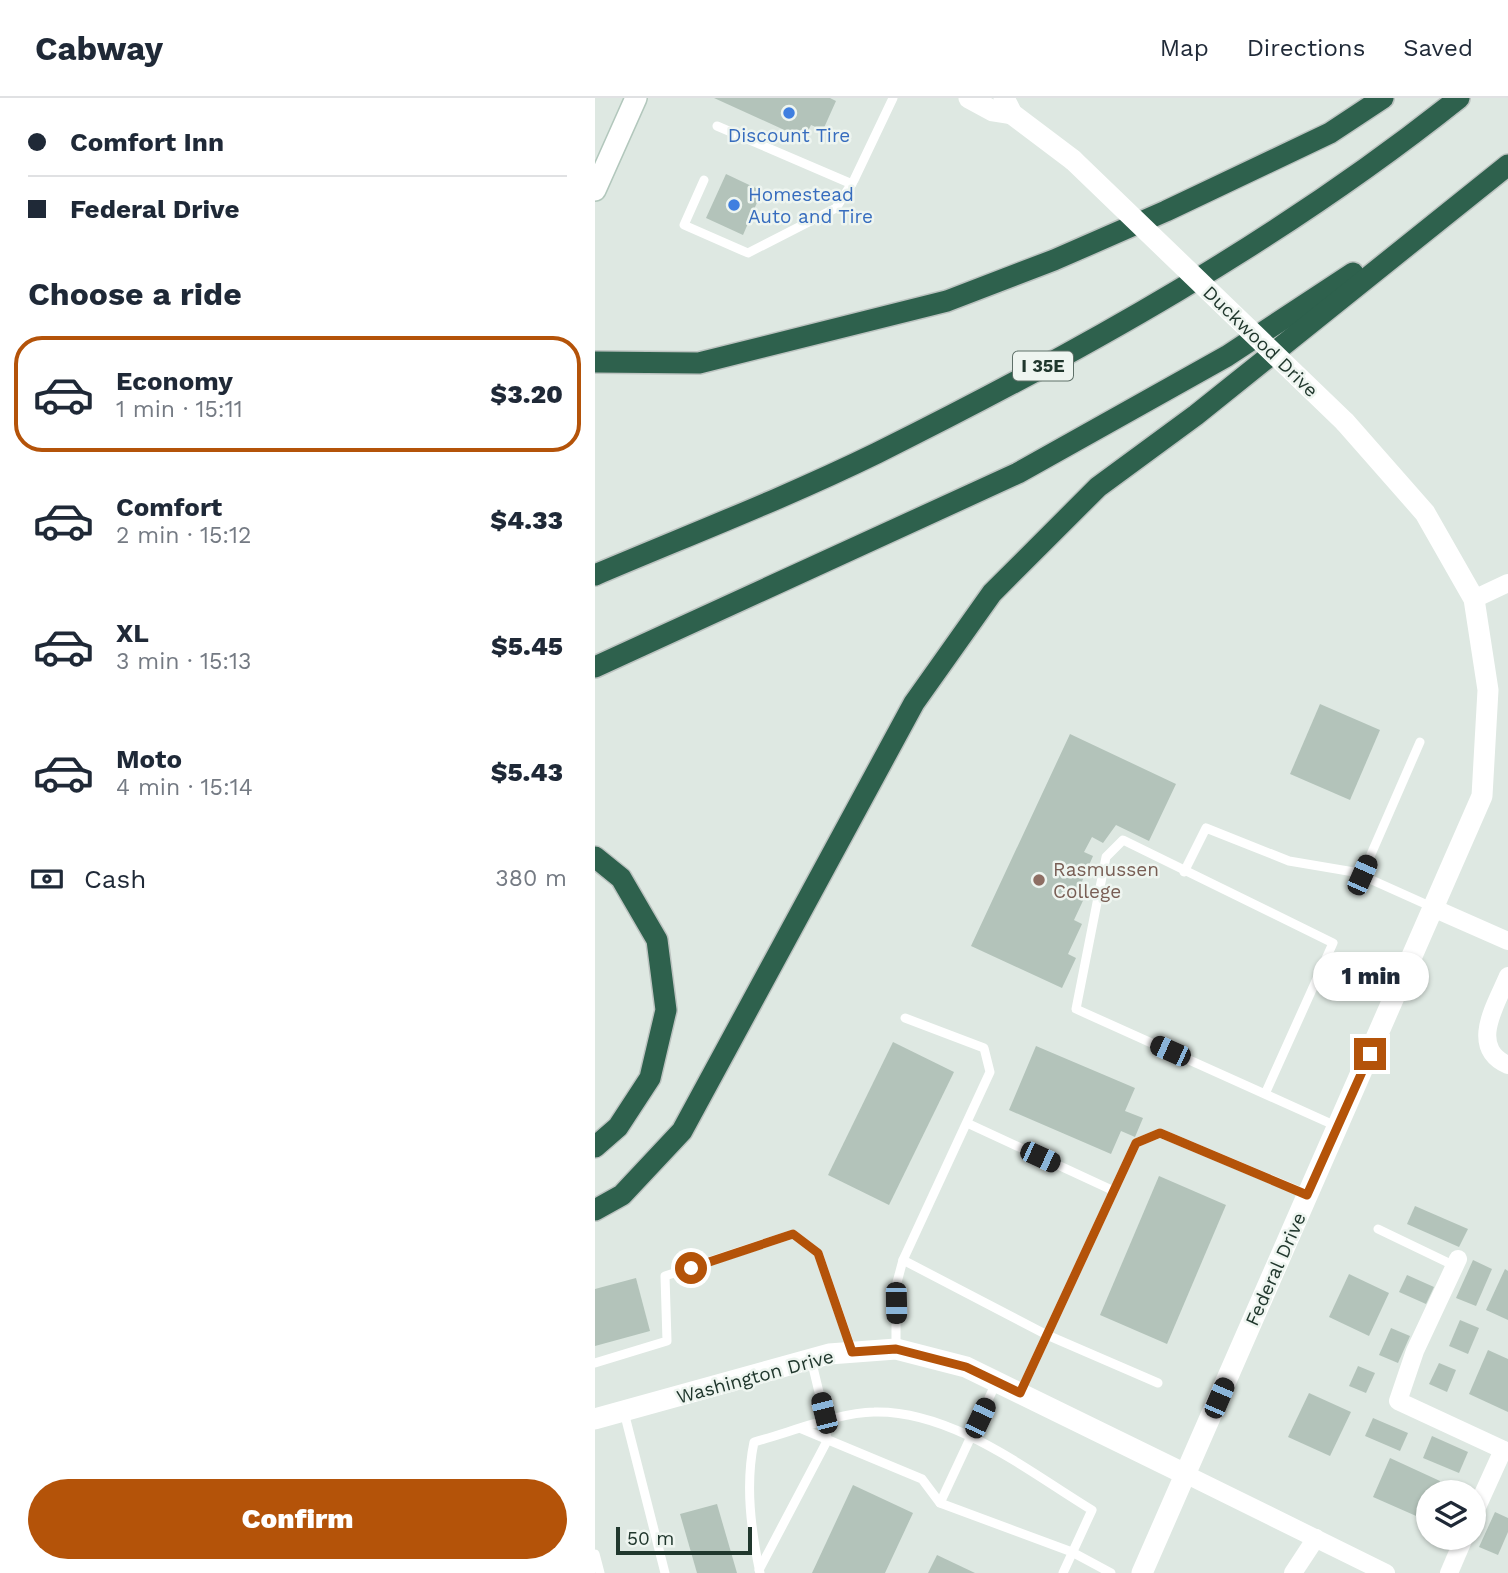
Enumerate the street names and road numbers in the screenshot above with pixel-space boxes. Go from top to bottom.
street label: Duckwood Drive [1198,281,1323,402]
road number: I 35E [1013,352,1073,380]
street label: Federal Drive [1240,1209,1311,1329]
street label: Washington Drive [674,1344,836,1409]

